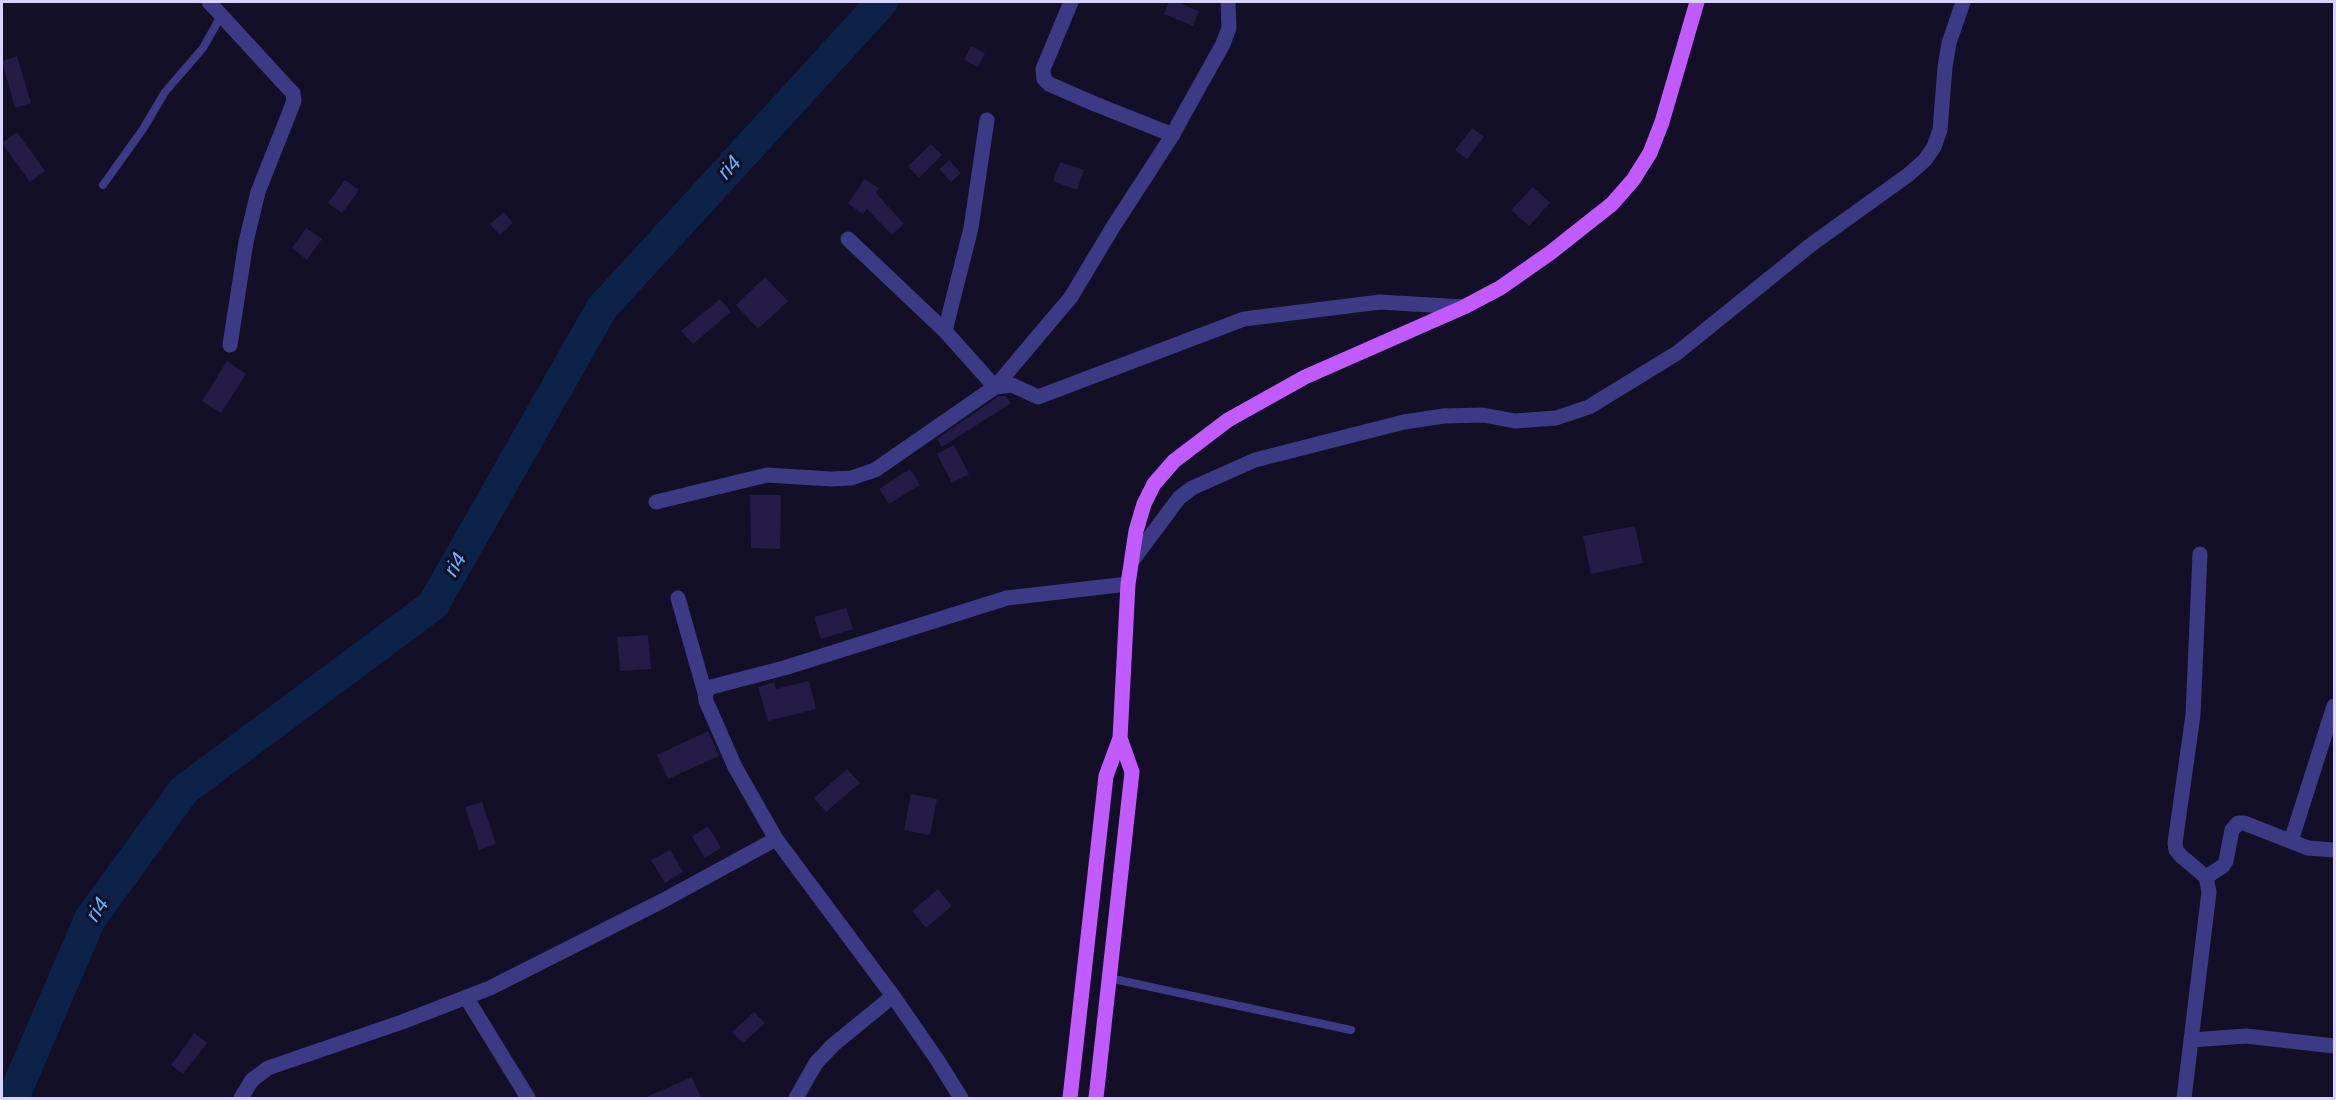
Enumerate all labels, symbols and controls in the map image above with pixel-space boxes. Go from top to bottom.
water label: ri4 [713,151,747,185]
water label: ri4 [439,549,473,581]
water label: ri4 [81,893,115,927]

